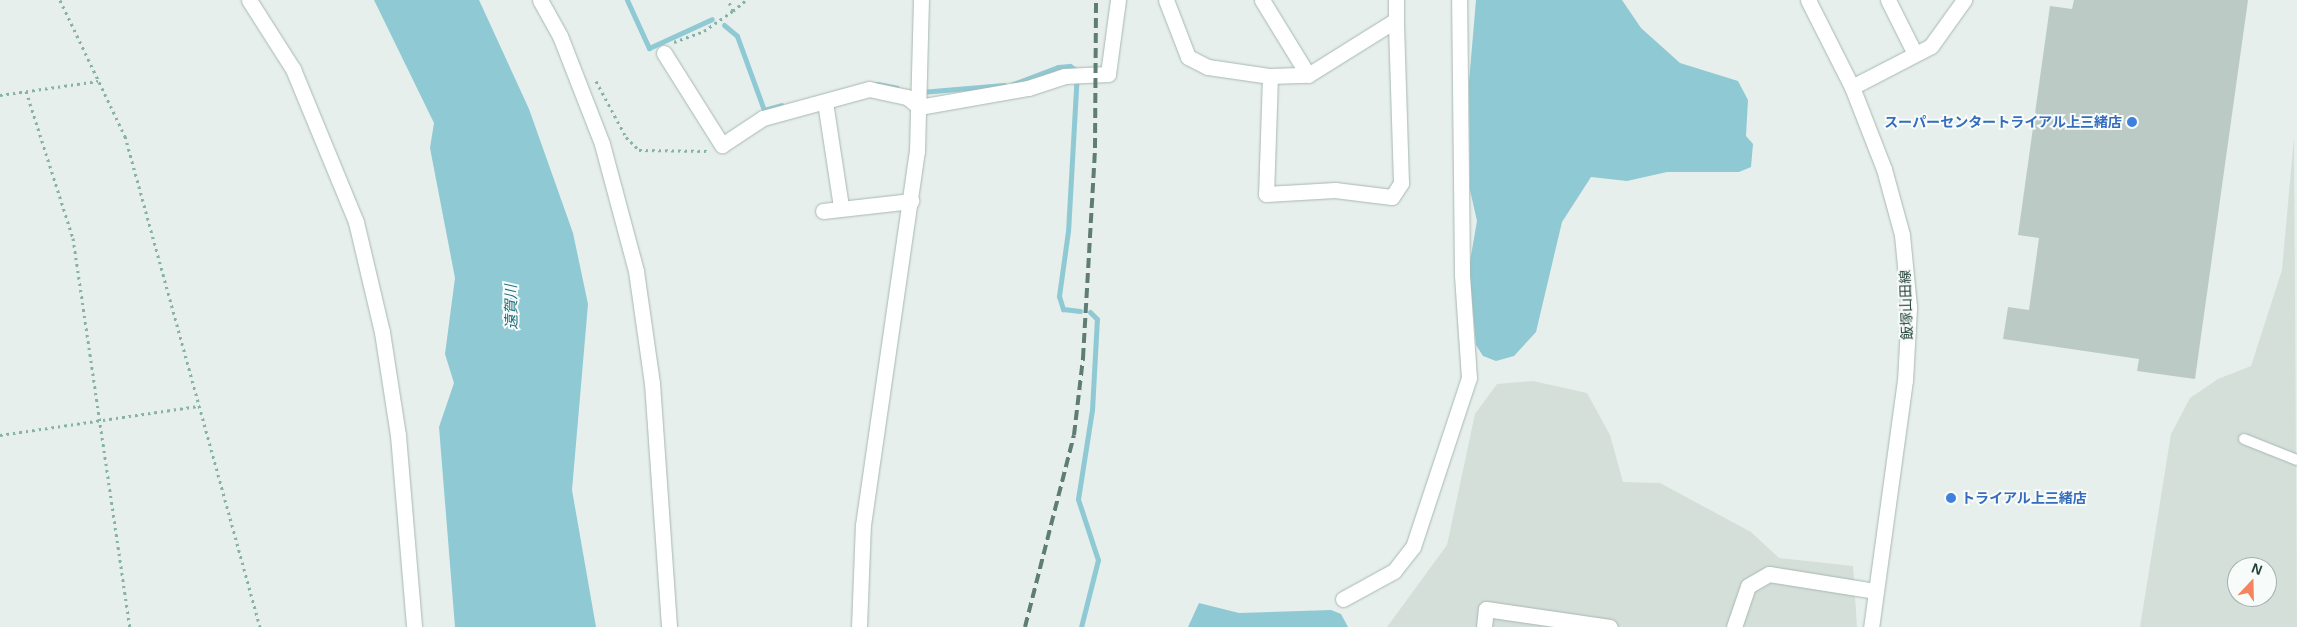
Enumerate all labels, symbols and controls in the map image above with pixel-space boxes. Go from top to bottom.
place label: スーパーセンタートライアル上三緒店 [1884,114,2122,130]
marker: スーパーセンタートライアル上三緒店 [2126,116,2138,128]
street label: 飯塚山田線 [1896,270,1916,340]
water label: 遠賀川 [502,284,520,330]
place label: トライアル上三緒店 [1961,490,2087,506]
marker: トライアル上三緒店 [1945,492,1957,504]
north arrow [2227,557,2277,607]
text: N [2249,560,2265,578]

